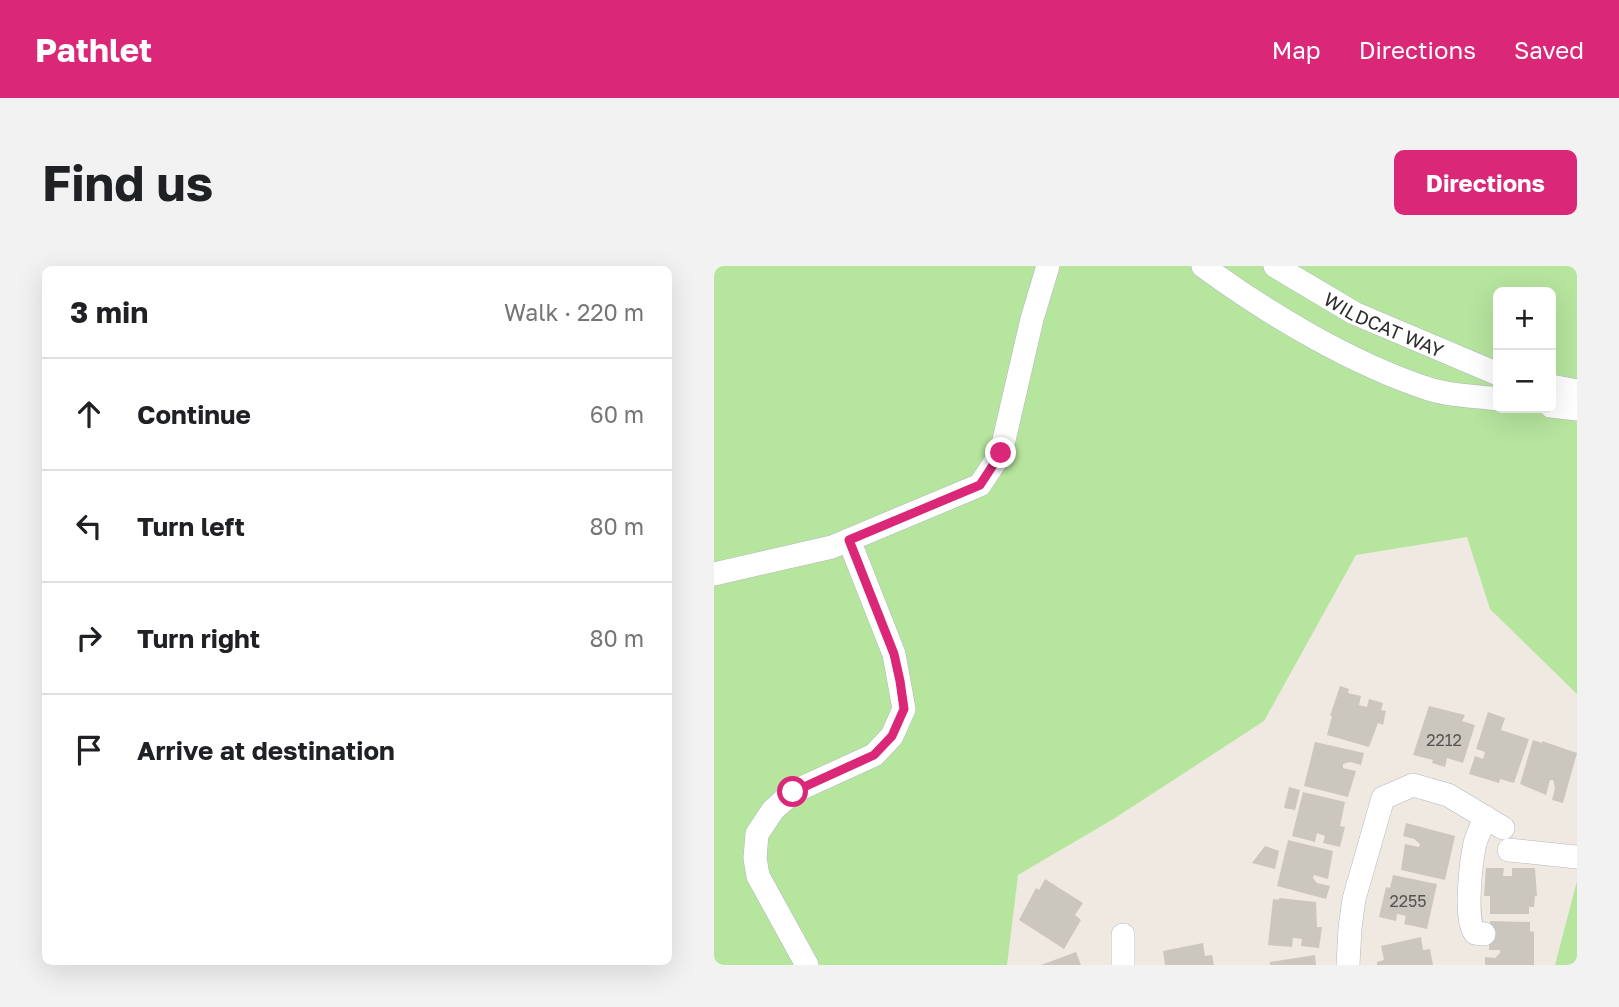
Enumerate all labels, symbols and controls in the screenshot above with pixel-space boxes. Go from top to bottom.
text: Pathlet [35,30,152,69]
text: Map [1272,35,1321,64]
text: Directions [1359,35,1476,64]
text: Saved [1514,35,1584,64]
button: Directions [1394,150,1577,215]
text: Find us [42,153,213,212]
street label: WILDCAT WAY [1320,287,1447,361]
map controls [1493,287,1556,413]
button: + [1493,287,1556,350]
text: 3 min [70,294,148,330]
text: Walk · 220 m [504,298,644,326]
button: − [1493,350,1556,413]
icon: ahead [70,395,108,433]
text: Continue [137,399,251,430]
text: 60 m [590,400,644,428]
route end [985,437,1016,468]
icon: left [70,507,108,545]
text: Turn left [137,511,245,542]
text: 80 m [590,512,644,540]
icon: right [70,619,108,657]
text: Turn right [137,623,260,654]
text: 80 m [590,624,644,652]
house number: 2212 [1426,730,1462,750]
icon: arrive [70,731,108,769]
text: Arrive at destination [137,735,395,766]
route start [777,776,808,807]
house number: 2255 [1389,891,1427,911]

